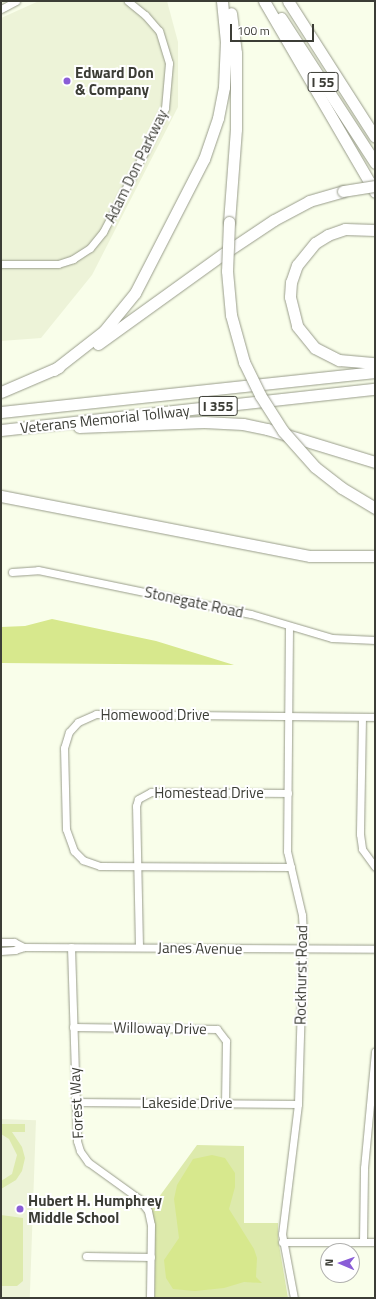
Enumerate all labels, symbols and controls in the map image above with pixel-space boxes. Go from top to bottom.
scale bar [232,16,316,42]
text: 100 m [237,21,270,40]
place label: Edward Don & Company [75,63,154,98]
road number: I 55 [307,70,339,94]
marker: Edward Don & Company [62,76,72,86]
street label: Adam Don Parkway [101,106,171,226]
road number: I 355 [198,394,238,418]
street label: Veterans Memorial Tollway [19,401,191,437]
street label: Stonegate Road [143,583,245,621]
street label: Homewood Drive [100,706,210,724]
street label: Homestead Drive [154,784,264,802]
street label: Rockhurst Road [291,925,311,1025]
street label: Janes Avenue [158,938,242,958]
street label: Willoway Drive [113,1018,207,1038]
street label: Forest Way [65,1067,87,1139]
street label: Lakeside Drive [141,1094,233,1112]
place label: Hubert H. Humphrey Middle School [28,1191,162,1226]
marker: Hubert H. Humphrey Middle School [15,1204,25,1214]
north arrow [320,1243,360,1283]
text: N [321,1259,337,1267]

